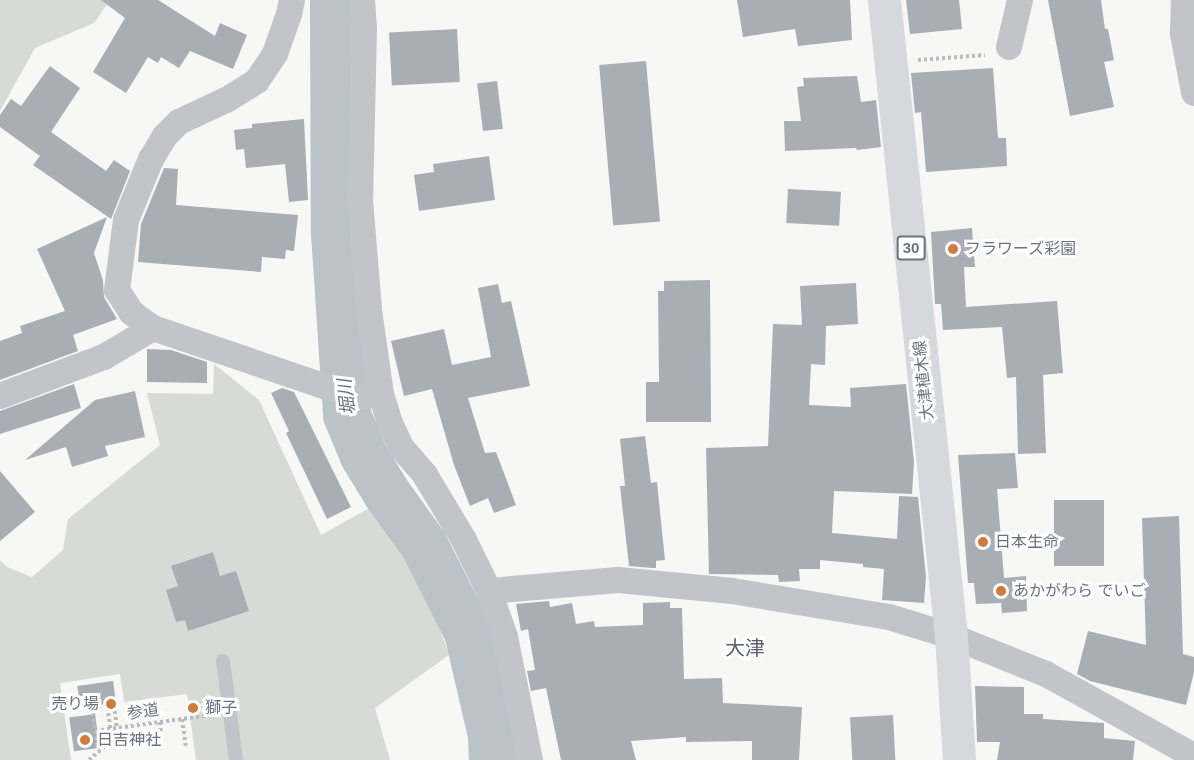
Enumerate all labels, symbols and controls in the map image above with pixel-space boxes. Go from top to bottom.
road number: 30 [896,236,926,260]
place label: フラワーズ彩園 [965,239,1077,259]
marker: フラワーズ彩園 [946,242,960,256]
street label: 大津植木線 [910,339,938,421]
water label: 堀川 [334,378,360,416]
place label: 日本生命 [995,532,1059,552]
marker: 日本生命 [976,535,990,549]
place label: あかがわら でいご [1013,581,1145,601]
marker: あかがわら でいご [994,584,1008,598]
district label: 大津 [725,636,765,660]
place label: 売り場 [51,694,99,714]
marker: 売り場 [104,697,118,711]
place label: 獅子 [205,698,237,718]
street label: 参道 [126,700,160,724]
marker: 獅子 [186,701,200,715]
place label: 日吉神社 [97,730,161,750]
marker: 日吉神社 [78,733,92,747]

